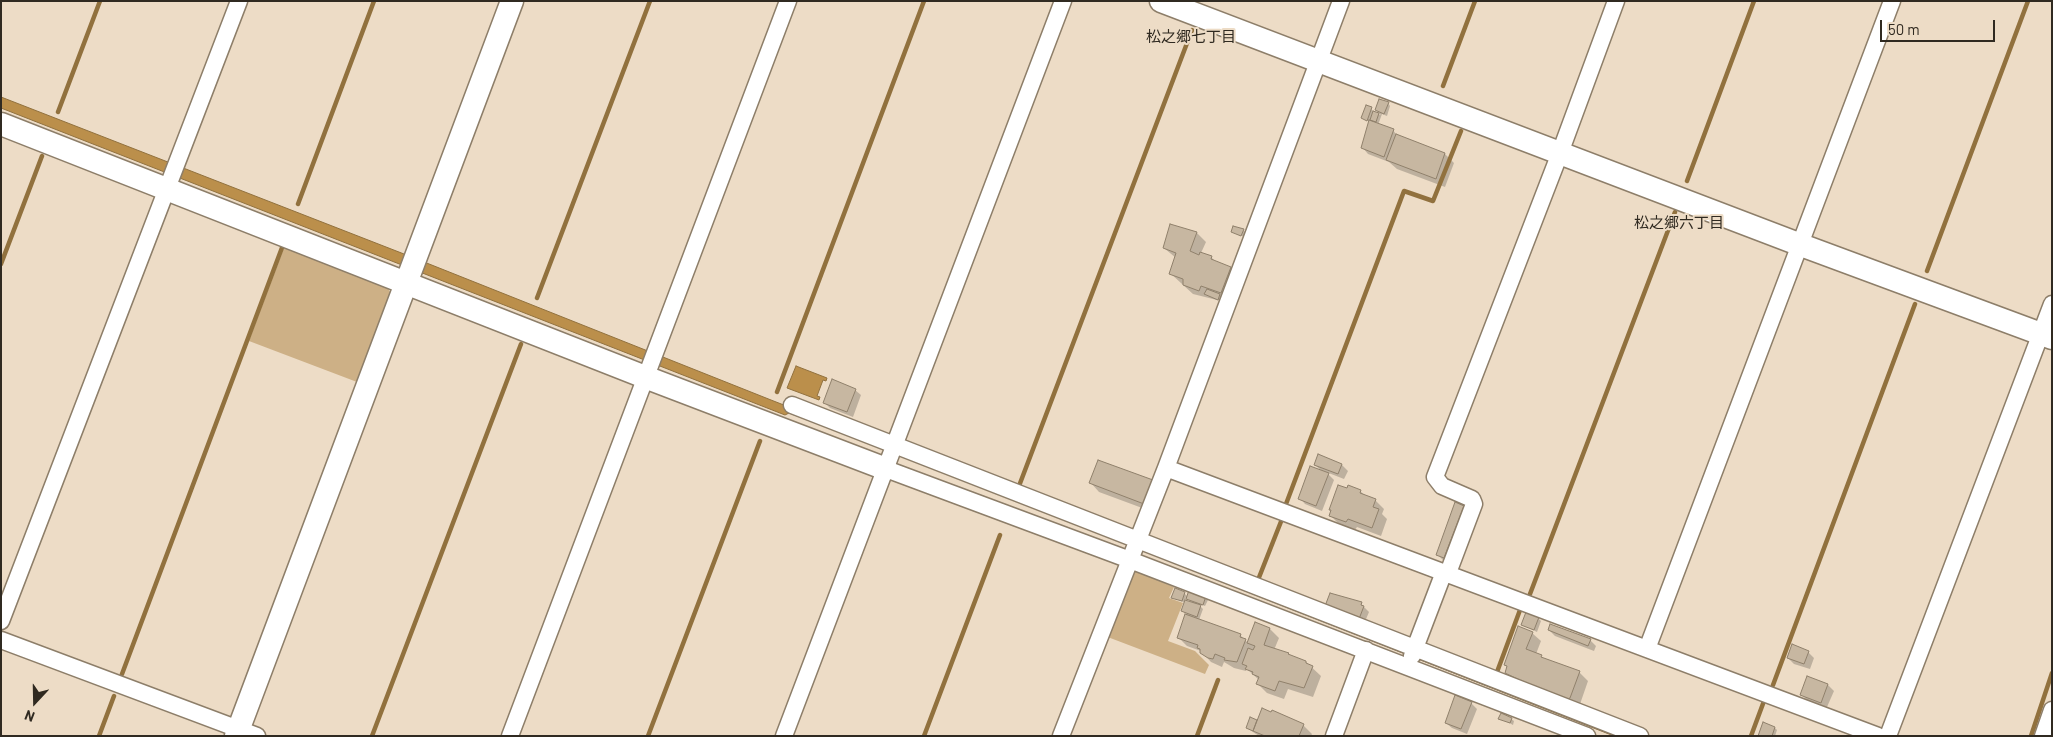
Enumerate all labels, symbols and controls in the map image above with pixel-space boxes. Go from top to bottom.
scale bar [1883,10,1998,42]
text: 50 m [1888,20,1920,38]
district label: 松之郷七丁目 [1146,28,1236,46]
district label: 松之郷六丁目 [1634,214,1724,232]
north arrow [10,677,60,727]
text: N [22,707,37,726]

